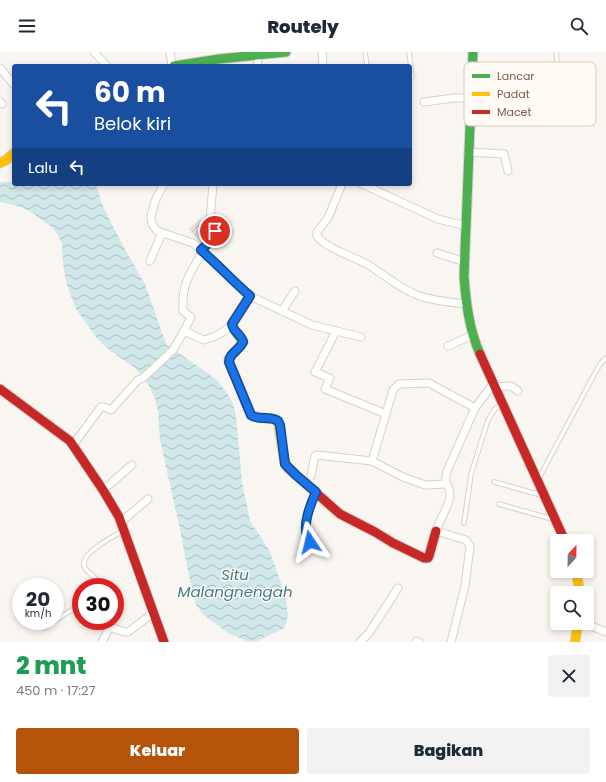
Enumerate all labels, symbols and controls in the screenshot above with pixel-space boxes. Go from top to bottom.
text: Routely [267,14,339,39]
icon: menu [16,15,38,37]
icon: search [568,15,590,37]
legend [464,62,596,126]
text: Lancar [497,68,534,84]
text: 60 m [94,73,166,112]
icon: left [28,80,80,132]
text: Padat [497,86,530,102]
text: Macet [497,104,531,120]
text: Belok kiri [94,111,171,136]
icon: left [66,156,88,178]
text: Lalu [28,157,58,178]
pin [198,214,232,248]
icon: arrive [204,220,226,242]
position arrow [289,521,331,563]
north arrow [550,534,594,578]
map controls [550,534,594,630]
water label: Situ Malangnengah [177,564,293,602]
speed limit sign: 30 [72,578,124,630]
text: 20 [26,585,50,613]
button: search [550,586,594,630]
text: km/h [25,606,51,621]
text: 2 mnt [16,649,86,682]
button: close [548,655,590,697]
text: 450 m · 17:27 [16,681,96,700]
button: Keluar [16,728,299,774]
button: Bagikan [307,728,590,774]

